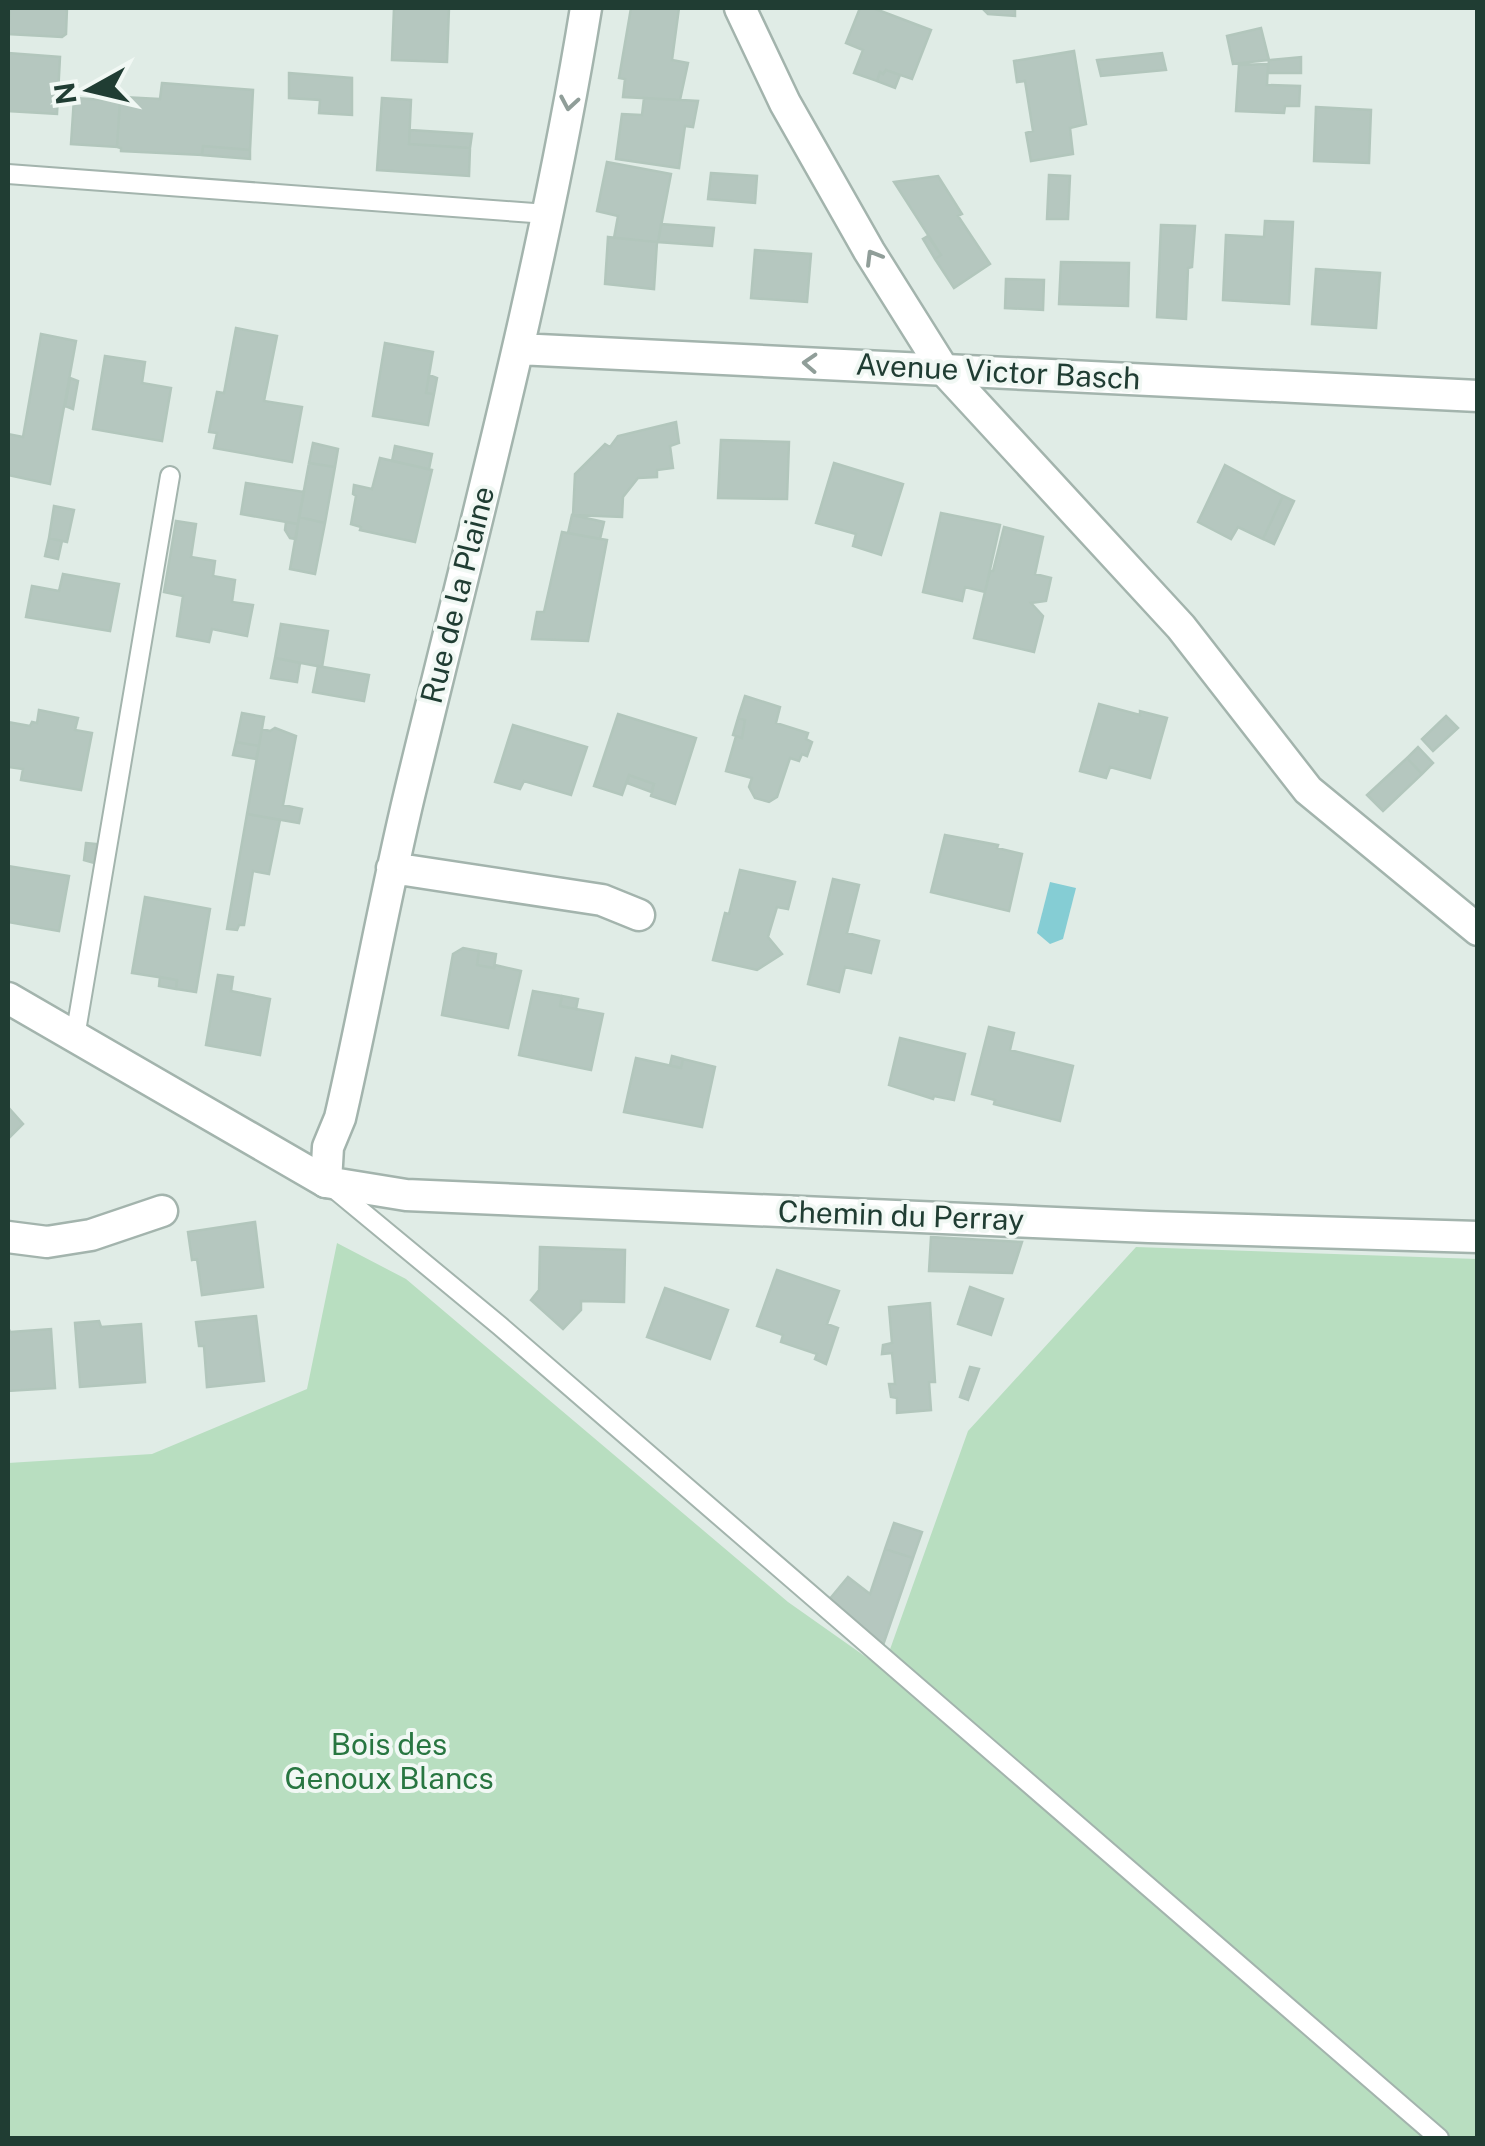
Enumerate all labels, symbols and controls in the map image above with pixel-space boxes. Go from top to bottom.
north arrow [40,40,140,140]
text: N [47,80,83,107]
one-way arrow [559,95,580,112]
one-way arrow [866,249,885,267]
street label: Avenue Victor Basch [855,346,1141,396]
one-way arrow [802,353,818,374]
street label: Rue de la Plaine [413,482,501,707]
street label: Chemin du Perray [777,1193,1025,1237]
park label: Bois des Genoux Blancs [284,1726,494,1796]

